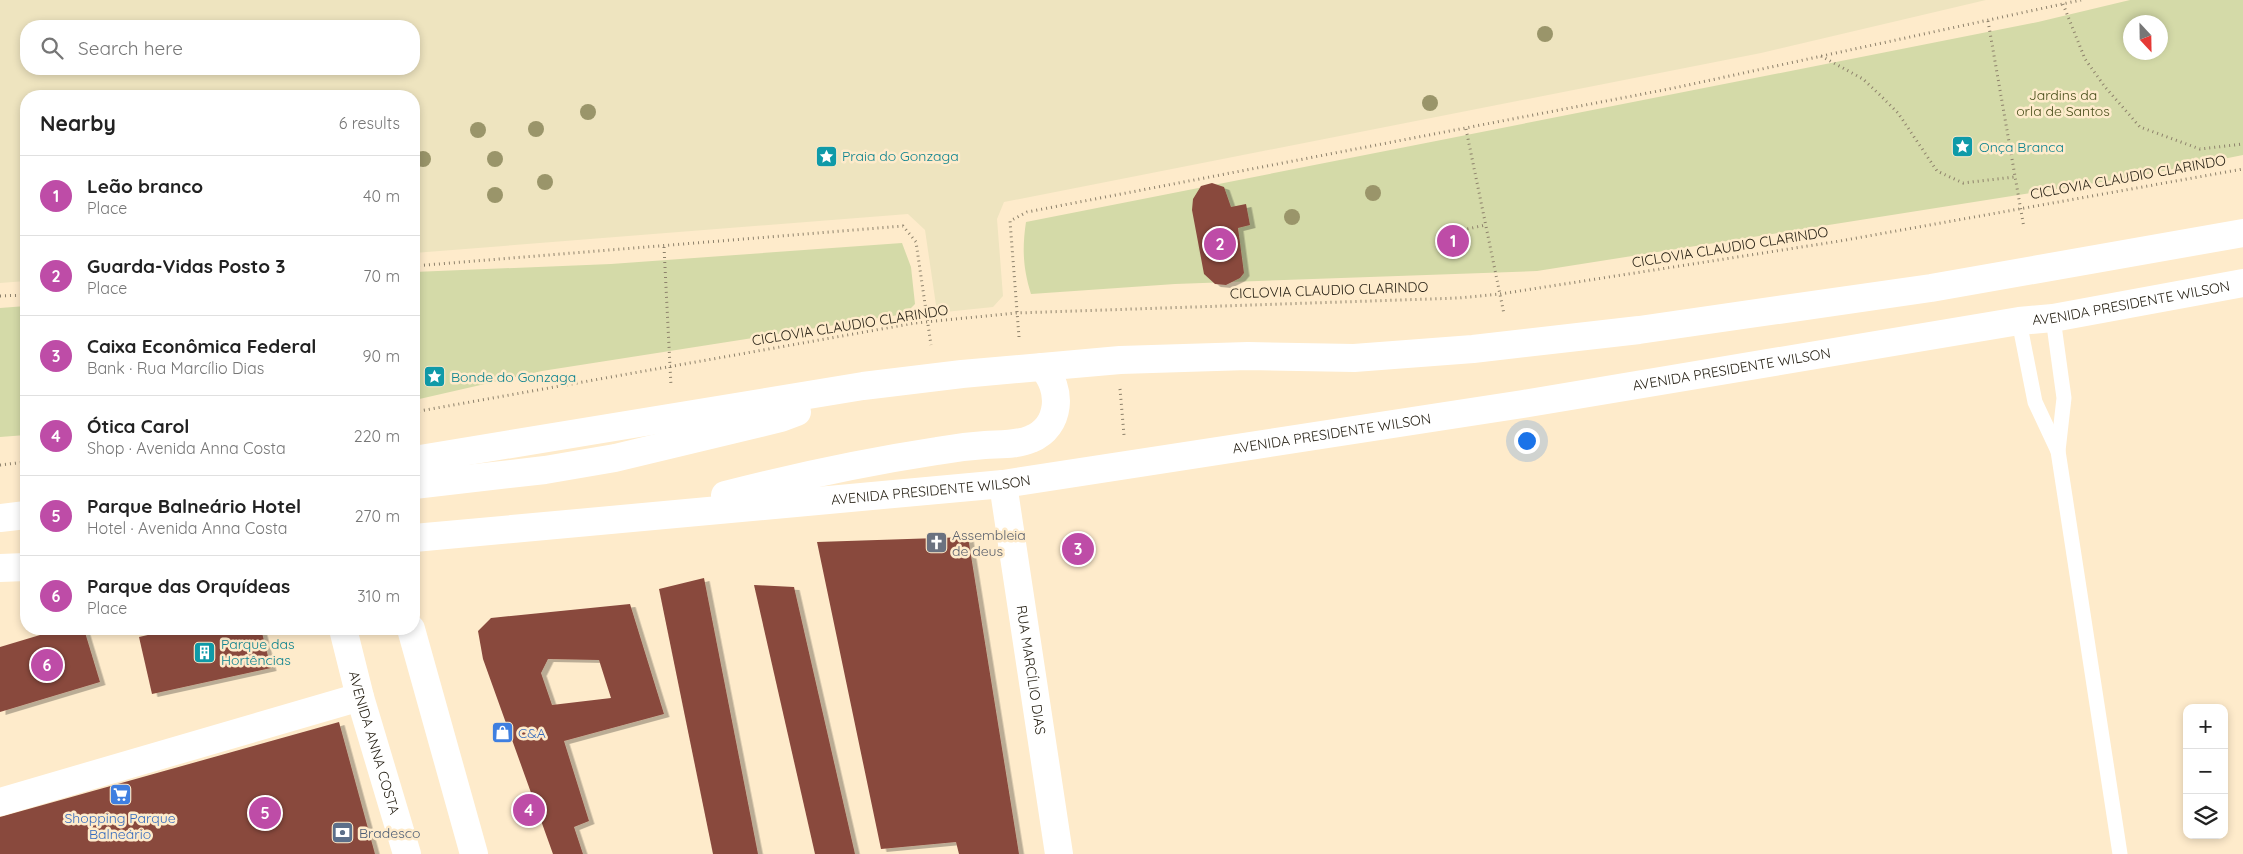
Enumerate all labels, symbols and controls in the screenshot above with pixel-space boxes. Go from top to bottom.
north arrow [2123,15,2168,60]
search box [20,20,420,75]
icon: search [38,34,66,62]
text: Search here [78,36,183,60]
park label: Jardins da orla de Santos [2016,86,2110,120]
text: Nearby [40,110,116,136]
text: 6 results [339,113,400,133]
place icon: Onça Branca [1951,135,1975,159]
place label: Onça Branca [1979,138,2064,156]
place icon: Praia do Gonzaga [814,144,838,168]
place label: Praia do Gonzaga [842,147,959,165]
street label: CICLOVIA CLAUDIO CLARINDO [2029,151,2228,203]
text: Leão branco [87,174,203,198]
text: 1 [53,186,59,206]
text: 40 m [363,186,400,206]
text: Place [87,198,127,218]
pin: 1 [1437,222,1469,260]
street label: CICLOVIA CLAUDIO CLARINDO [1631,223,1830,271]
pin: 2 [1204,225,1236,263]
text: Guarda-Vidas Posto 3 [87,254,286,278]
text: 2 [51,266,61,286]
text: 70 m [363,266,400,286]
street label: AVENIDA PRESIDENTE WILSON [2031,277,2231,329]
text: Place [87,278,127,298]
street label: CICLOVIA CLAUDIO CLARINDO [1230,278,1429,302]
street label: CICLOVIA CLAUDIO CLARINDO [751,301,950,349]
text: Caixa Econômica Federal [87,334,316,358]
street label: AVENIDA PRESIDENTE WILSON [1631,344,1832,395]
text: 3 [52,346,60,366]
text: 90 m [363,346,400,366]
text: Bank · Rua Marcílio Dias [87,358,264,378]
place icon: Bonde do Gonzaga [423,365,447,389]
place label: Bonde do Gonzaga [451,368,576,386]
street label: AVENIDA PRESIDENTE WILSON [1231,409,1432,458]
text: Ótica Carol [87,414,189,438]
text: 4 [51,426,61,446]
text: 220 m [354,426,400,446]
your location [1514,428,1540,454]
text: Shop · Avenida Anna Costa [87,438,286,458]
street label: AVENIDA PRESIDENTE WILSON [830,471,1032,509]
text: Parque Balneário Hotel [87,494,301,518]
text: 5 [51,506,61,526]
text: 270 m [355,506,400,526]
text: Hotel · Avenida Anna Costa [87,518,288,538]
place label: Assembleia de deus [952,526,1026,560]
pin: 3 [1062,530,1094,568]
church icon: Assembleia de deus [924,531,948,555]
text: Parque das Orquídeas [87,574,290,598]
text: 6 [52,586,60,606]
text: 310 m [357,586,400,606]
text: Place [87,598,127,618]
street label: RUA MARCÍLIO DIAS [1012,604,1050,736]
place label: Parque das Hortências [221,635,295,669]
building icon: Parque das Hortências [193,640,217,664]
pin: 6 [31,646,63,684]
street label: AVENIDA ANNA COSTA [345,669,404,817]
map controls [2183,704,2228,839]
button: + [2183,704,2228,749]
shop icon: C&A [490,721,514,745]
place label: C&A [518,724,546,742]
button: − [2183,749,2228,794]
supermarket icon: Shopping Parque Balneário [108,783,132,807]
pin: 4 [513,791,545,829]
pin: 5 [249,794,281,832]
button: layers [2183,794,2228,839]
place label: Shopping Parque Balneário [64,809,176,843]
bank icon: Bradesco [331,821,355,845]
place label: Bradesco [359,824,421,842]

